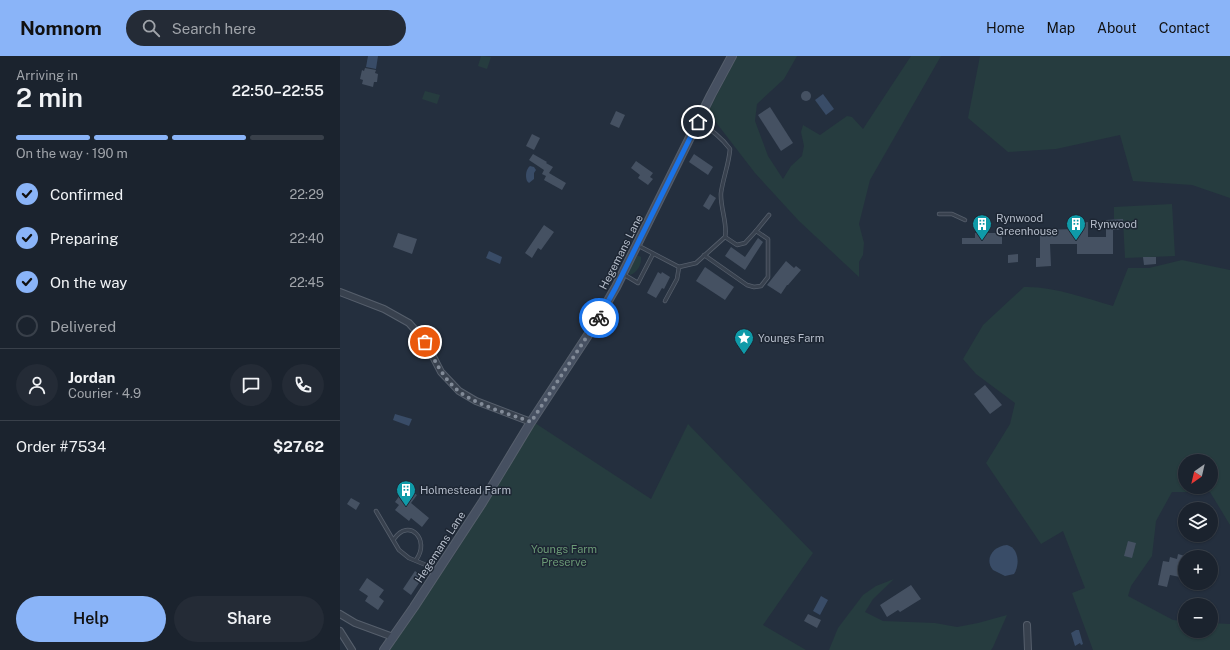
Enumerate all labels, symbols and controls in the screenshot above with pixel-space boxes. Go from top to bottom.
search box [126,10,406,46]
text: Nomnom [20,17,102,39]
icon: search [140,17,162,39]
text: Search here [172,20,256,37]
text: Home [986,20,1025,36]
text: Map [1047,20,1075,36]
text: About [1097,20,1137,36]
text: Contact [1159,20,1210,36]
text: Arriving in [16,68,78,83]
text: 2 min [16,82,83,113]
text: 22:50–22:55 [232,82,324,99]
pin [681,105,715,139]
icon: home [687,111,709,133]
text: On the way · 190 m [16,146,128,161]
icon: check [16,183,38,205]
text: Confirmed [50,186,123,203]
text: 22:29 [289,187,324,202]
place label: Rynwood Greenhouse [996,212,1058,237]
street label: Hegemans Lane [597,213,645,291]
building icon: Rynwood Greenhouse [971,213,993,241]
building icon: Rynwood [1065,213,1087,241]
place label: Rynwood [1090,218,1137,230]
icon: check [16,227,38,249]
text: Preparing [50,230,119,247]
text: 22:40 [290,231,324,246]
icon: check [16,271,38,293]
text: On the way [50,274,127,291]
text: 22:45 [289,275,324,290]
courier [579,298,619,338]
icon: bike [588,307,610,329]
text: Delivered [50,318,116,335]
pin [408,325,442,359]
place icon: Youngs Farm [733,327,755,355]
icon: bag [414,331,436,353]
place label: Youngs Farm [758,332,824,344]
button: person [16,364,58,406]
button: chat [230,364,272,406]
button: phone [282,364,324,406]
text: Jordan [68,369,115,386]
text: Courier · 4.9 [68,386,141,401]
text: Order #7534 [16,438,106,455]
text: $27.62 [273,438,324,455]
north arrow [1178,454,1218,494]
map controls [1178,454,1218,638]
building icon: Holmestead Farm [395,479,417,507]
place label: Holmestead Farm [420,484,511,496]
button: layers [1178,502,1218,542]
street label: Hegemans Lane [413,509,467,585]
park label: Youngs Farm Preserve [531,543,597,568]
button: + [1178,550,1218,590]
button: Help [16,596,166,642]
button: Share [174,596,324,642]
button: − [1178,598,1218,638]

